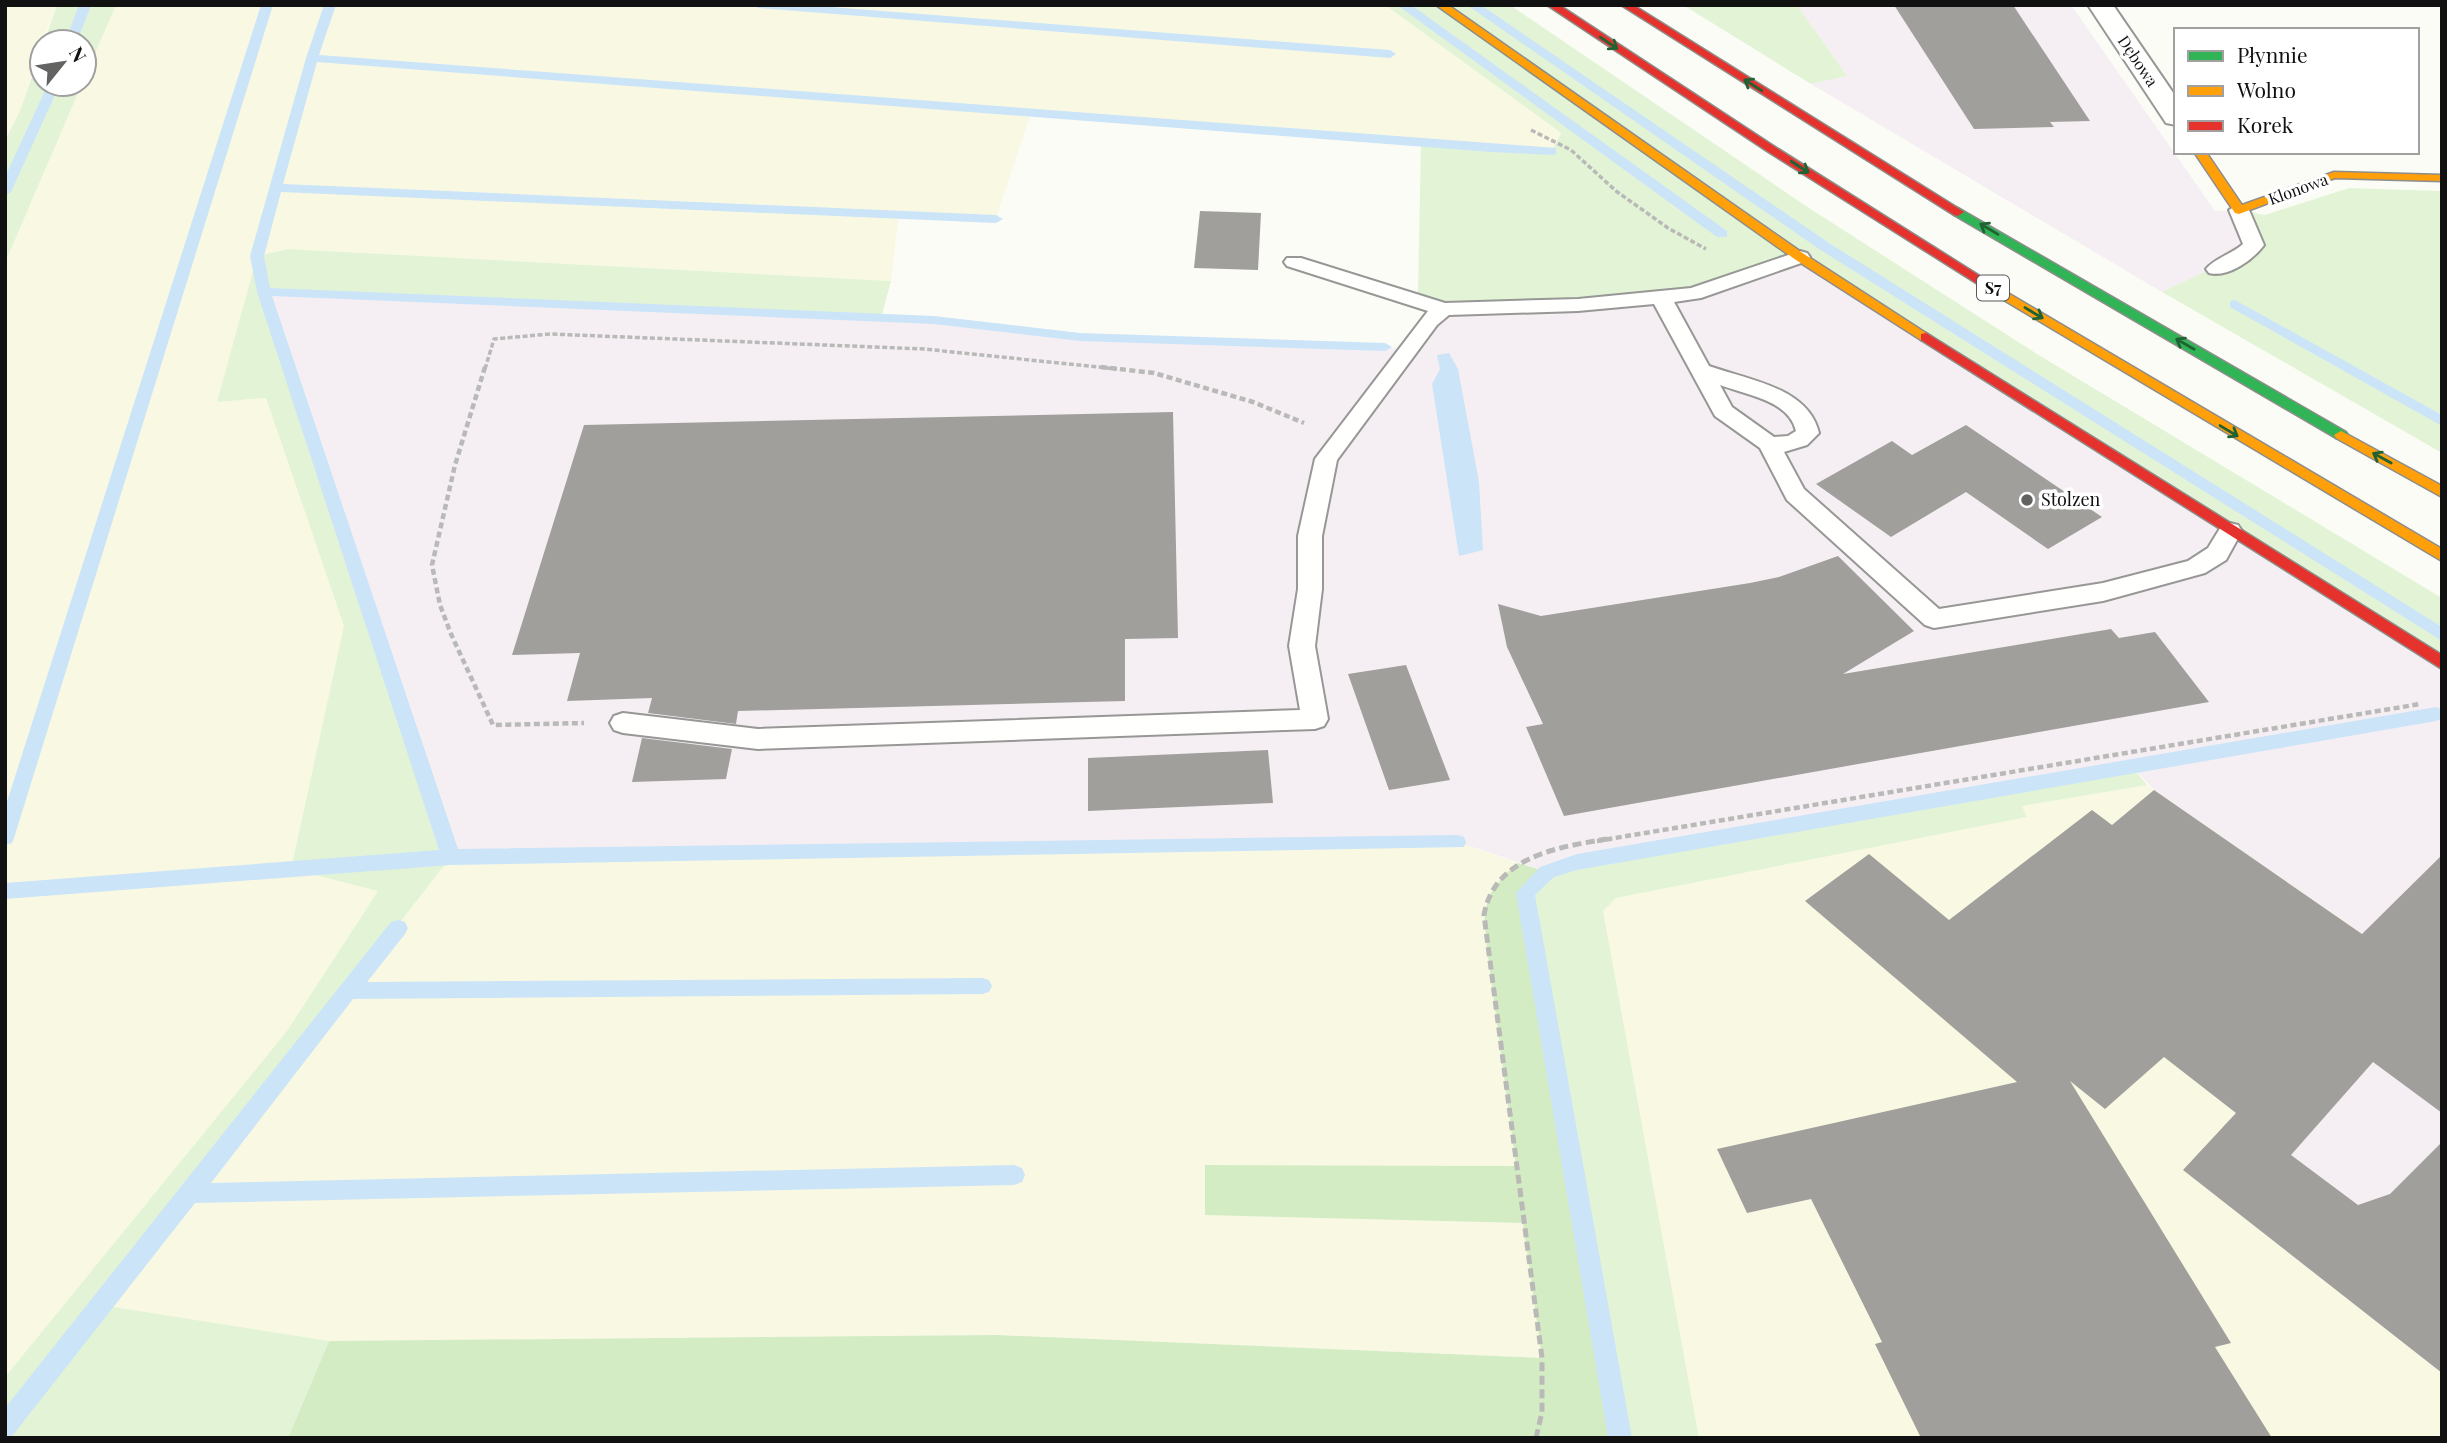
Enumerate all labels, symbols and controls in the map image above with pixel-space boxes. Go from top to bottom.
north arrow [28,28,98,98]
legend [2174,28,2419,154]
street label: Dębowa [2114,31,2163,90]
one-way arrow [1599,36,1618,51]
text: Płynnie [2237,40,2308,68]
text: N [64,42,93,67]
text: Wolno [2236,75,2296,103]
one-way arrow [1744,78,1763,93]
text: Korek [2237,110,2294,138]
one-way arrow [1789,160,1809,174]
street label: Klonowa [2265,168,2331,209]
one-way arrow [1980,222,2000,236]
road number: S7 [1977,276,2009,300]
one-way arrow [2024,306,2044,320]
one-way arrow [2176,337,2196,351]
one-way arrow [2219,424,2239,438]
one-way arrow [2373,451,2393,465]
place label: Stolzen [2041,487,2101,511]
marker: Stolzen [2019,492,2035,508]

